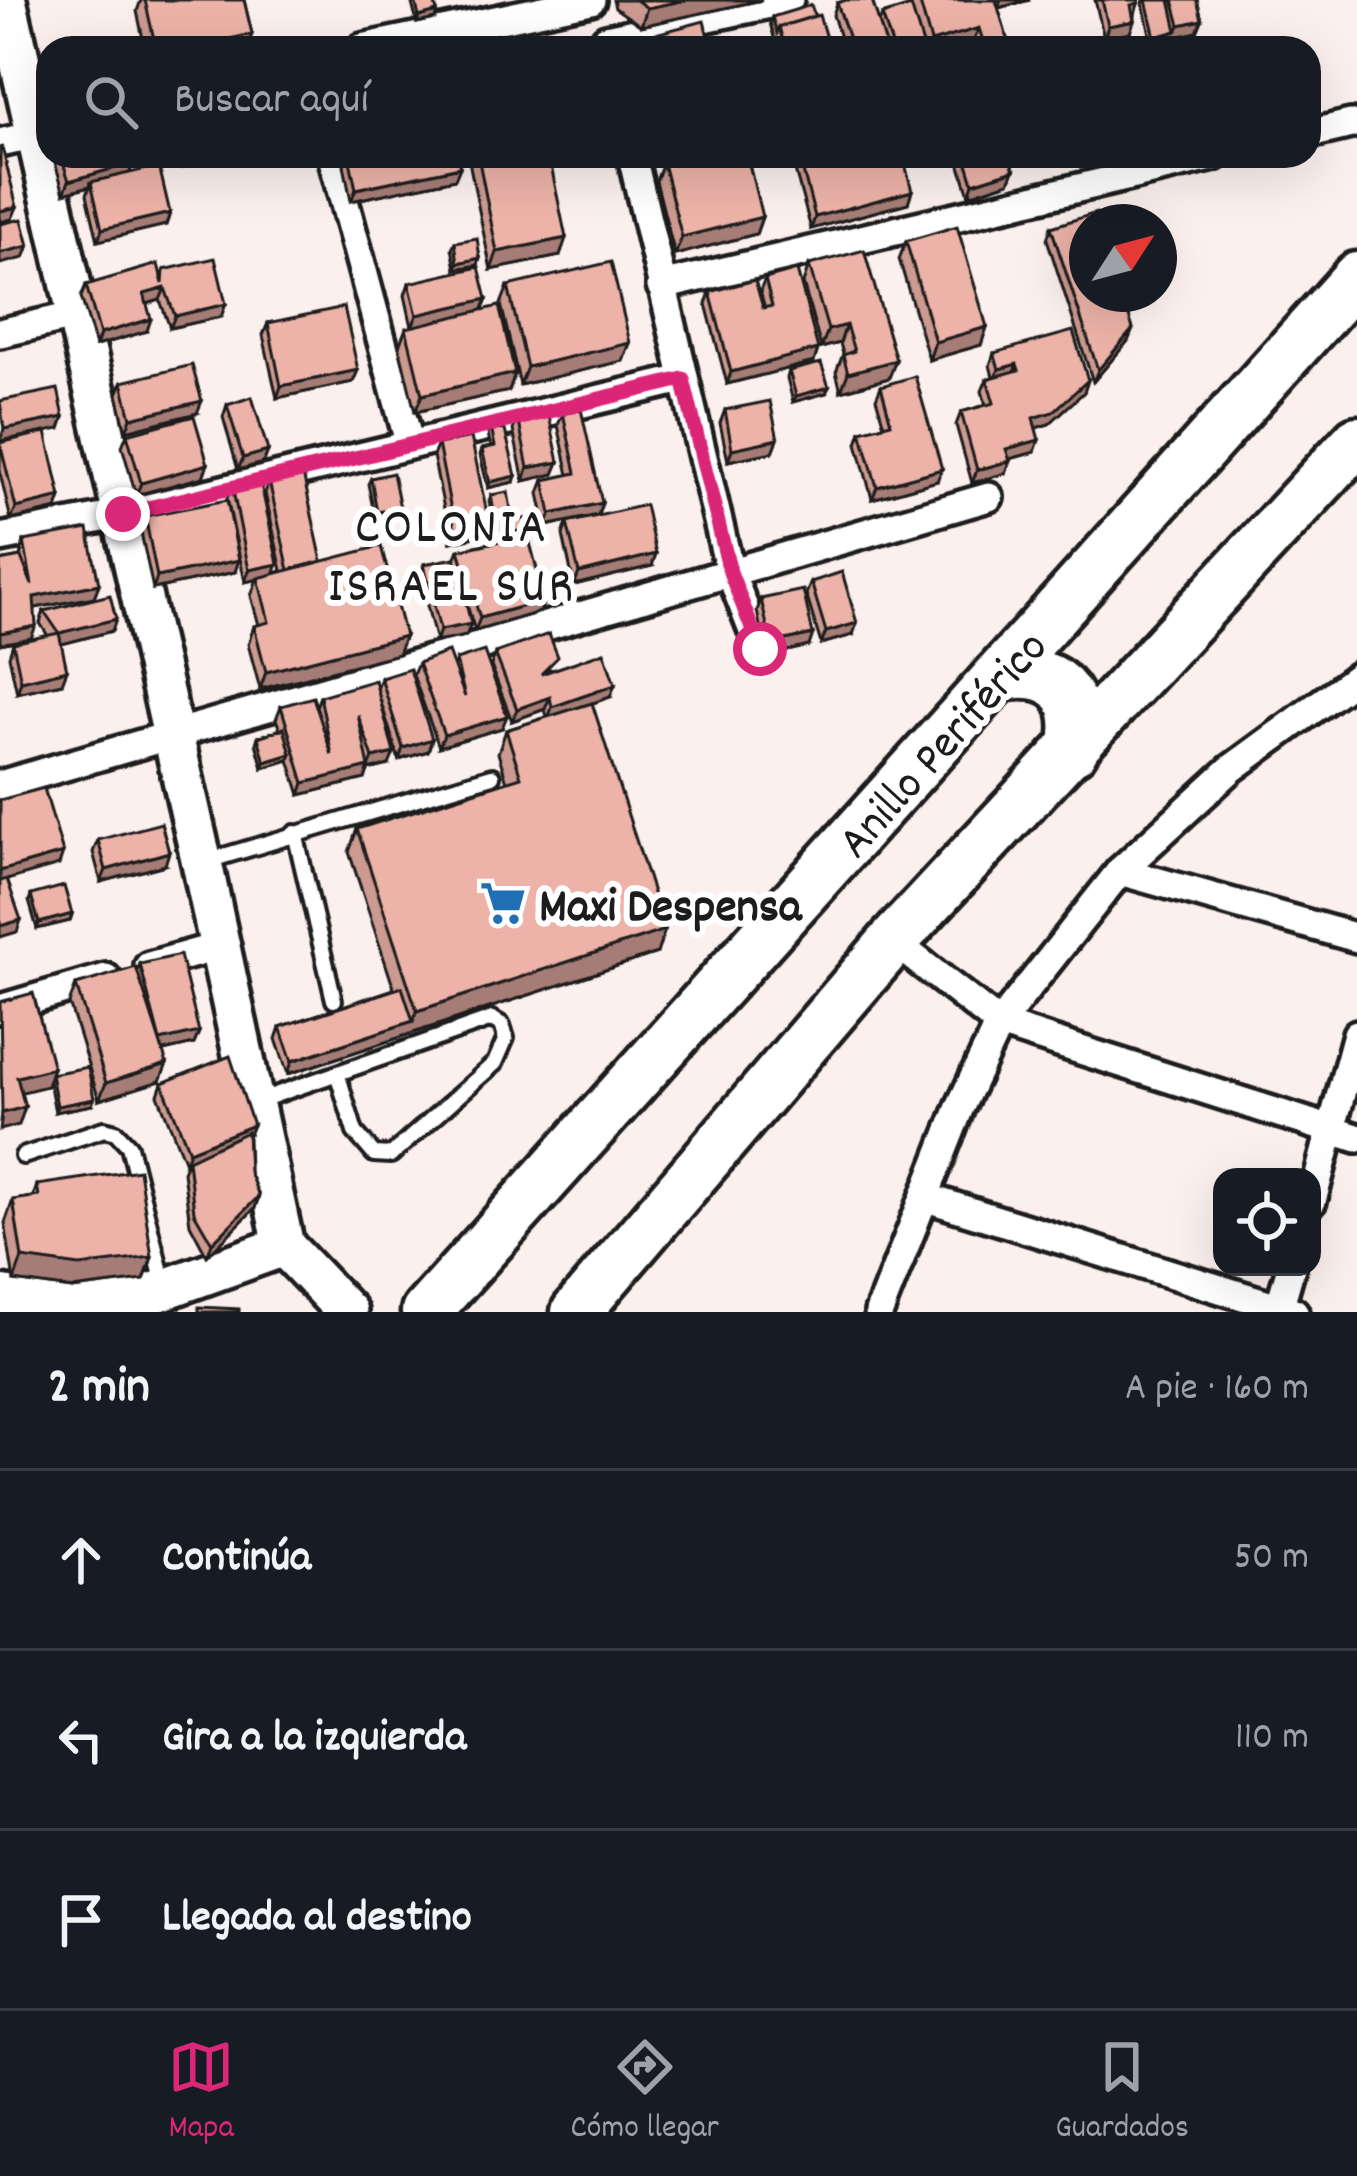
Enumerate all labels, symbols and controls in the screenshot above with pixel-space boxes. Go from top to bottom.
search box [36,36,1321,168]
icon: search [78,69,144,135]
text: Buscar aquí [174,70,369,134]
north arrow [1069,204,1177,312]
route end [96,487,150,541]
district label: COLONIA ISRAEL SUR [328,495,576,626]
street label: Anillo Periférico [824,617,1067,877]
route start [733,622,787,676]
place label: Maxi Despensa [539,876,803,945]
supermarket icon: Maxi Despensa [478,878,528,928]
map controls [1213,1168,1321,1276]
button: locate [1213,1168,1321,1276]
text: 2 min [48,1354,150,1426]
text: A pie · 160 m [1125,1363,1309,1418]
icon: ahead [48,1527,114,1593]
text: Continúa [162,1528,311,1592]
text: 50 m [1234,1532,1309,1587]
icon: left [48,1707,114,1773]
text: Gira a la izquierda [162,1708,466,1772]
text: 110 m [1235,1712,1309,1767]
icon: arrive [48,1887,114,1953]
text: Llegada al destino [162,1888,472,1952]
tab: Mapa [168,2034,234,2153]
tab: Cómo llegar [571,2034,719,2153]
tab: Guardados [1055,2034,1189,2153]

